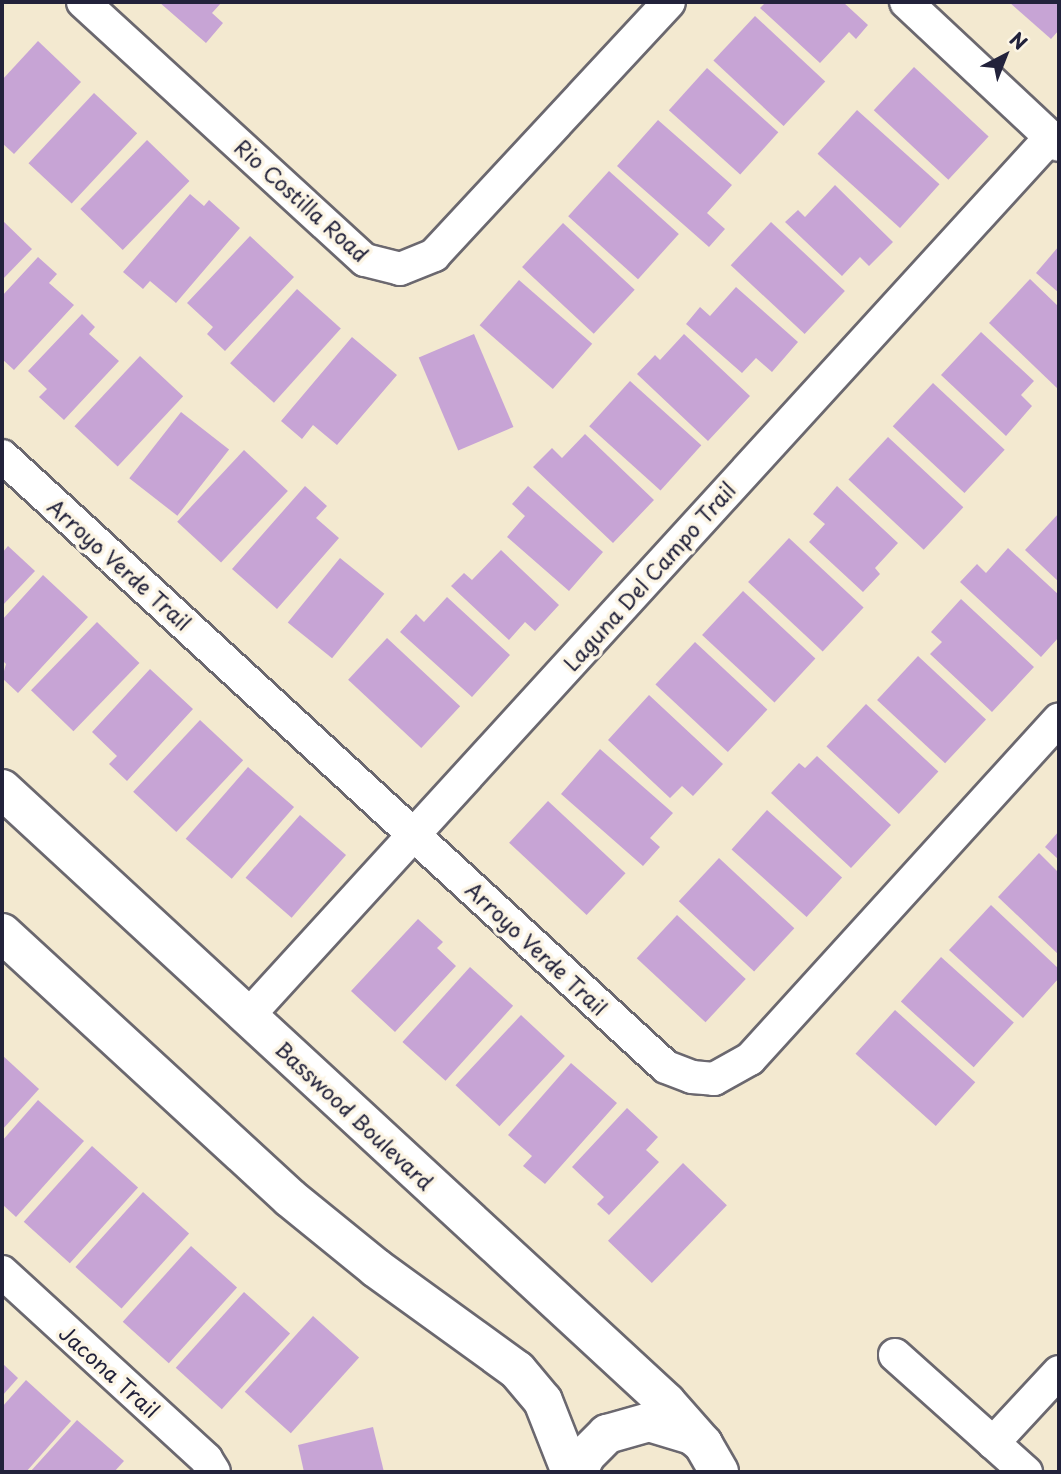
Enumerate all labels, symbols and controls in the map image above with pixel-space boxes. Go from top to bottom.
north arrow [970,21,1040,91]
text: N [1004,25,1034,56]
street label: Rio Costilla Road [229,133,375,267]
street label: Laguna Del Campo Trail [557,476,741,676]
street label: Arroyo Verde Trail [42,492,198,636]
street label: Arroyo Verde Trail [460,875,614,1021]
street label: Basswood Boulevard [271,1036,439,1194]
street label: Jacona Trail [55,1319,165,1423]

